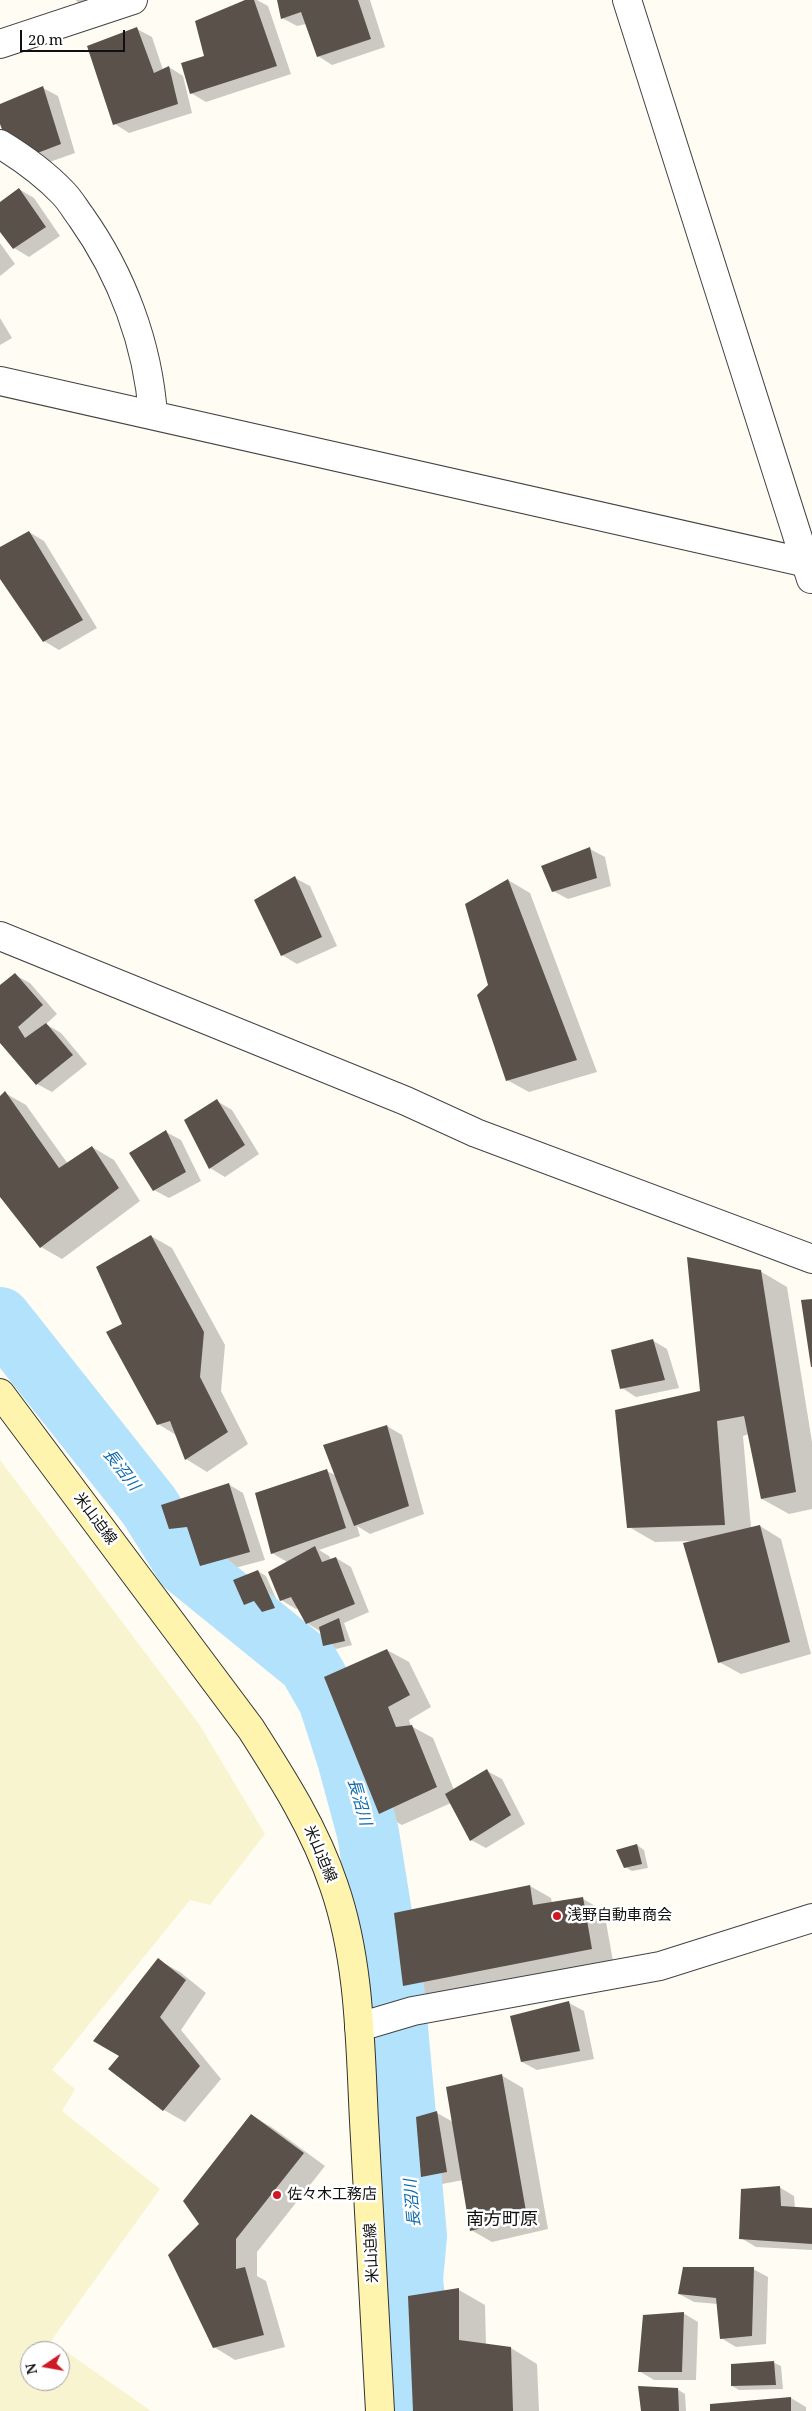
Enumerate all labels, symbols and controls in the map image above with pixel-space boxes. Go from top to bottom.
scale bar [22,20,128,52]
text: 20 m [28,29,63,49]
water label: 長沼川 [99,1445,143,1495]
street label: 米山迫線 [70,1490,120,1548]
water label: 長沼川 [343,1776,375,1828]
street label: 米山迫線 [300,1823,340,1885]
place label: 浅野自動車商会 [567,1907,672,1925]
marker: 浅野自動車商会 [551,1910,563,1922]
water label: 長沼川 [401,2178,425,2228]
place label: 佐々木工務店 [287,2186,377,2204]
marker: 佐々木工務店 [271,2189,283,2201]
district label: 南方町原 [466,2209,538,2231]
street label: 米山迫線 [361,2223,383,2283]
north arrow [20,2341,70,2391]
text: N [20,2362,41,2376]

